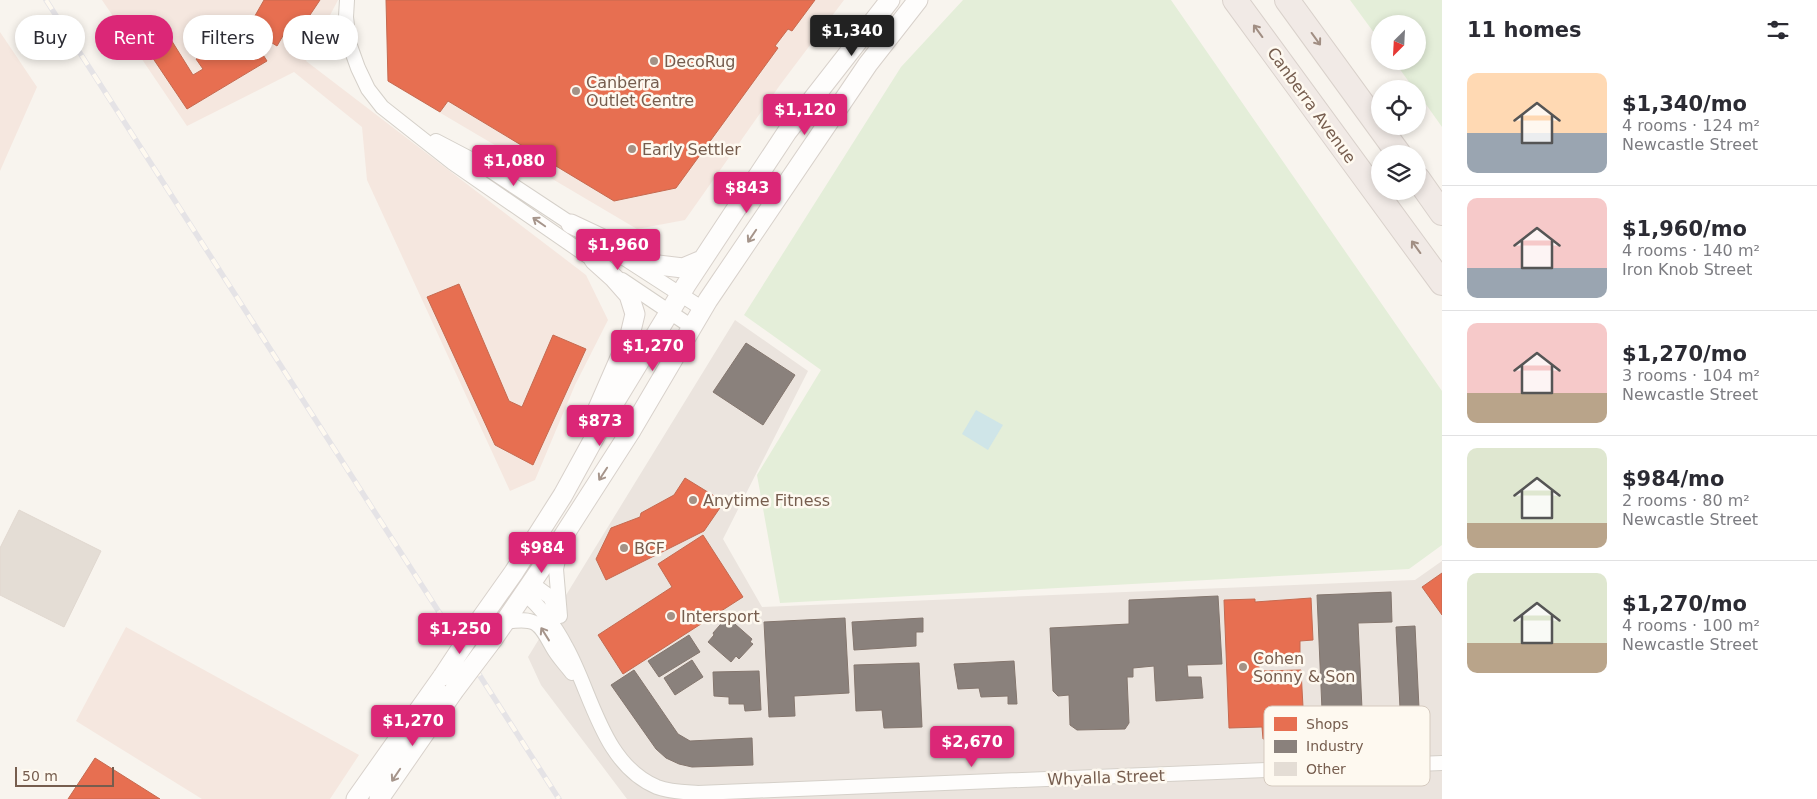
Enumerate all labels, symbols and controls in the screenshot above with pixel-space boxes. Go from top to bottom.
chip: Buy [15,15,85,60]
chip: Rent [95,15,173,60]
chip: Filters [183,15,273,60]
chip: New [283,15,358,60]
pin: $1,340 [811,15,893,57]
north arrow [1371,15,1426,70]
map controls [1371,15,1426,200]
icon: filters [1764,16,1792,44]
text: 11 homes [1467,18,1582,42]
text: $1,340 [821,21,883,40]
one-way arrow [1253,24,1263,38]
one-way arrow [1310,32,1321,45]
street label: Canberra Avenue [1263,44,1360,167]
place label: DecoRug [664,52,735,71]
marker: DecoRug [648,55,660,67]
place label: Canberra Outlet Centre [586,73,694,110]
button: locate [1371,80,1426,135]
marker: Canberra Outlet Centre [570,85,582,97]
text: $1,340/mo [1622,92,1747,116]
icon: home [1507,93,1567,153]
pin: $1,120 [764,94,846,136]
text: $1,120 [774,100,836,119]
text: 4 rooms · 124 m² [1622,116,1760,135]
text: Newcastle Street [1622,135,1758,154]
place label: Early Settler [642,140,741,159]
marker: Early Settler [626,143,638,155]
pin: $1,080 [473,144,555,187]
button: layers [1371,145,1426,200]
text: $1,080 [483,151,545,170]
pin: $843 [717,172,777,214]
text: $843 [725,178,769,197]
one-way arrow [532,217,546,227]
text: $1,960/mo [1622,217,1747,241]
icon: home [1507,218,1567,278]
pin: $1,960 [577,228,659,271]
one-way arrow [747,229,757,243]
text: $1,960 [587,235,649,254]
one-way arrow [1411,240,1421,254]
text: 4 rooms · 140 m² [1622,241,1760,260]
text: Iron Knob Street [1622,260,1752,279]
pin: $1,270 [612,330,694,372]
text: $1,270 [622,336,684,355]
text: $1,270/mo [1622,342,1747,366]
icon: home [1507,343,1567,403]
text: 3 rooms · 104 m² [1622,366,1760,385]
text: Newcastle Street [1622,385,1758,404]
pin: $873 [570,404,630,447]
text: $873 [578,411,622,430]
one-way arrow [598,466,608,480]
text: $984/mo [1622,467,1724,491]
icon: home [1507,468,1567,528]
place label: Anytime Fitness [703,491,830,510]
text: 2 rooms · 80 m² [1622,491,1750,510]
marker: Anytime Fitness [687,494,699,506]
text: Newcastle Street [1622,510,1758,529]
pin: $984 [512,532,572,574]
text: $984 [520,538,564,557]
place label: BCF [634,539,665,558]
marker: BCF [618,542,630,554]
text: $1,270/mo [1622,592,1747,616]
icon: home [1507,593,1567,653]
place label: Intersport [681,607,760,626]
marker: Intersport [665,610,677,622]
pin: $1,250 [419,612,501,655]
text: 4 rooms · 100 m² [1622,616,1760,635]
text: $1,250 [429,619,491,638]
one-way arrow [540,627,551,641]
text: Newcastle Street [1622,635,1758,654]
place label: Cohen Sonny & Son [1253,649,1355,686]
marker: Cohen Sonny & Son [1237,661,1249,673]
pin: $1,270 [372,704,454,747]
legend [1264,706,1430,786]
text: $1,270 [382,711,444,730]
text: Shops [1306,716,1349,732]
pin: $2,670 [931,726,1013,768]
text: $2,670 [941,732,1003,751]
text: Industry [1306,738,1364,754]
text: Other [1306,761,1346,777]
scale bar [15,764,114,787]
street label: Whyalla Street [1047,766,1165,789]
text: 50 m [22,768,58,784]
one-way arrow [391,768,401,782]

